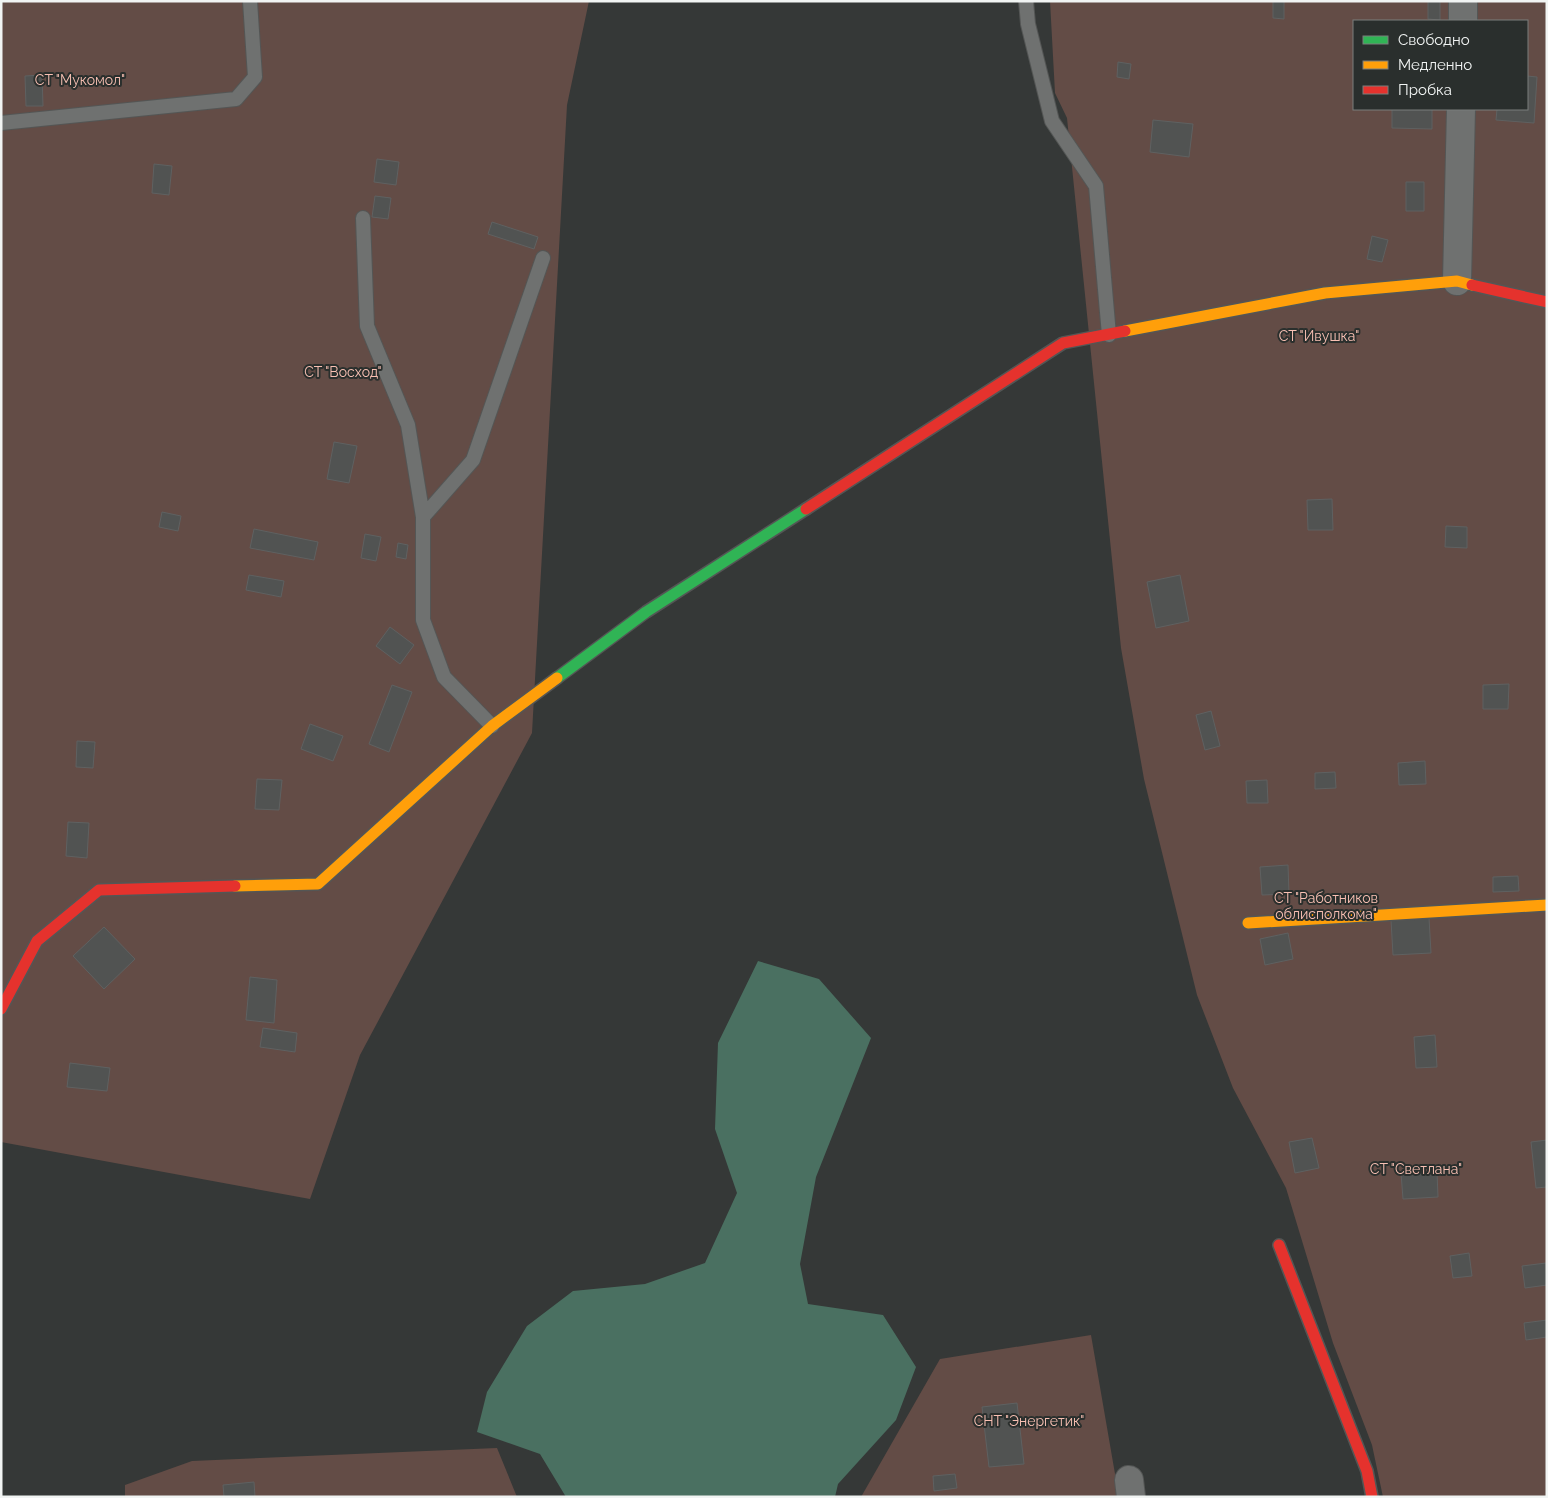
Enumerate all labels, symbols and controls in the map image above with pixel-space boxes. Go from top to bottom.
legend [1353,20,1528,110]
text: Свободно [1398,31,1470,49]
text: Медленно [1398,56,1472,74]
park label: СТ "Мукомол" [35,72,125,88]
text: Пробка [1398,81,1452,99]
park label: СТ "Ивушка" [1279,328,1359,344]
park label: СТ "Восход" [304,364,382,380]
park label: СТ "Работников облисполкома" [1274,890,1378,922]
park label: СТ "Светлана" [1370,1161,1462,1177]
park label: СНТ "Энергетик" [974,1413,1084,1429]

